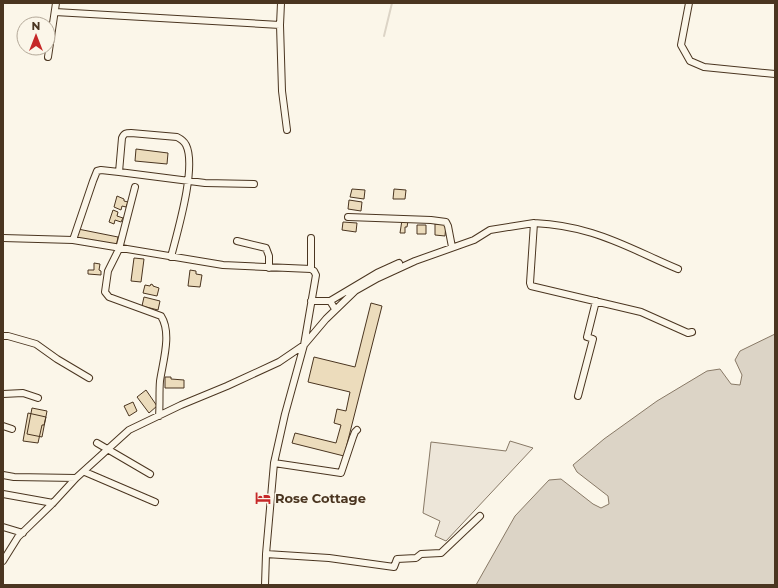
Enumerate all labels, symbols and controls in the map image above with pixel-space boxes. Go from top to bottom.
north arrow [16,16,56,56]
text: N [32,19,40,33]
hotel icon: Rose Cottage [254,489,272,507]
place label: Rose Cottage [275,490,366,506]

